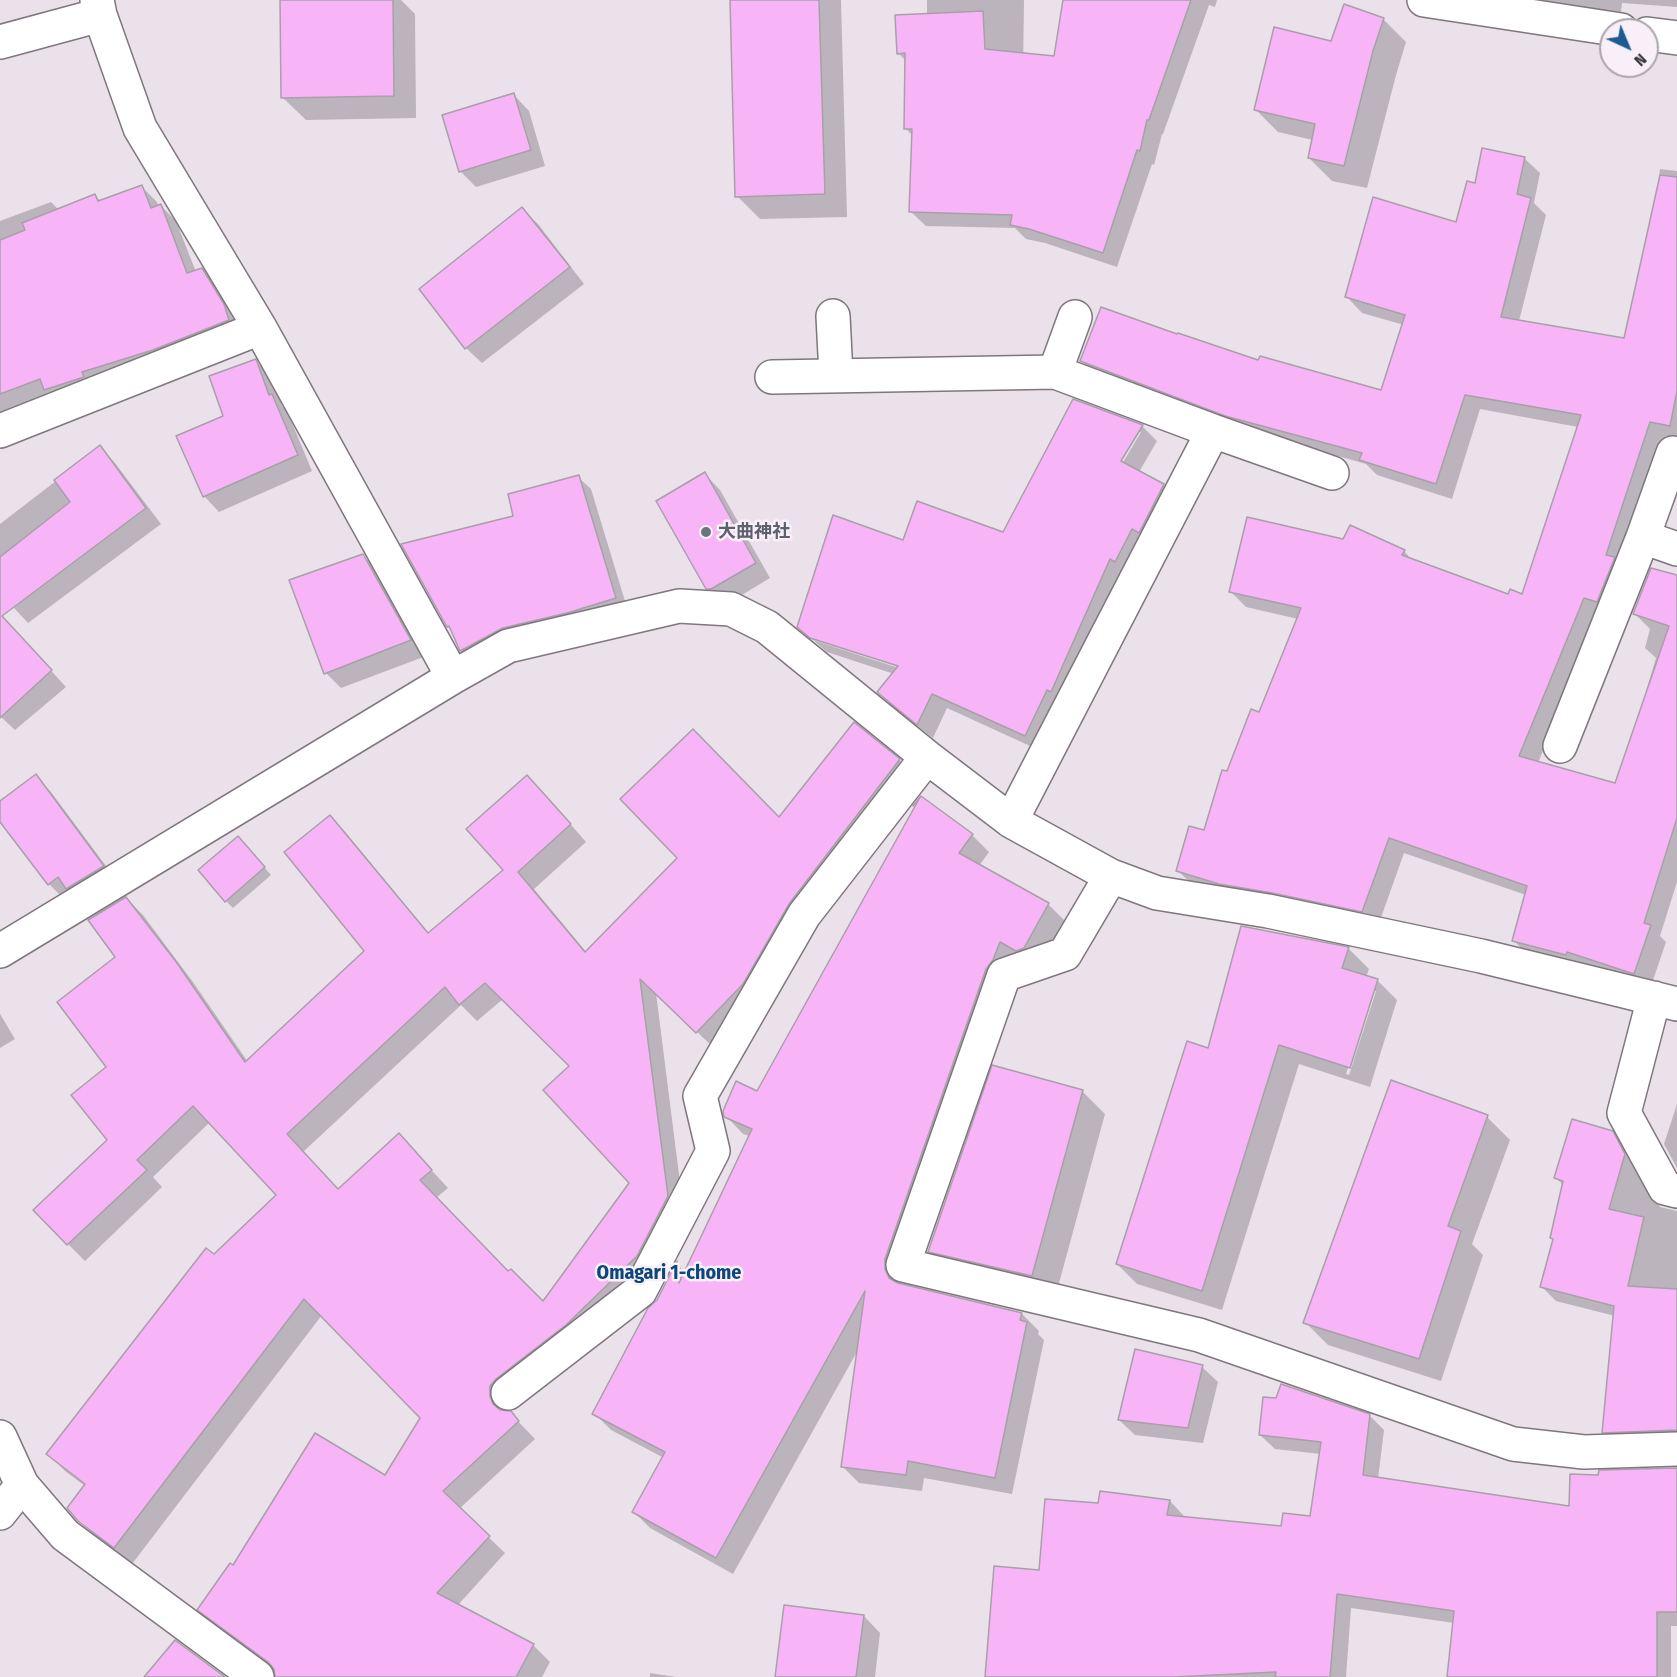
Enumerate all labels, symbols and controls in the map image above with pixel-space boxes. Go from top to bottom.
north arrow [1599,18,1659,78]
text: N [1630,50,1651,70]
place label: 大曲神社 [718,521,790,543]
marker: 大曲神社 [699,525,713,539]
district label: Omagari 1-chome [597,1261,741,1285]

